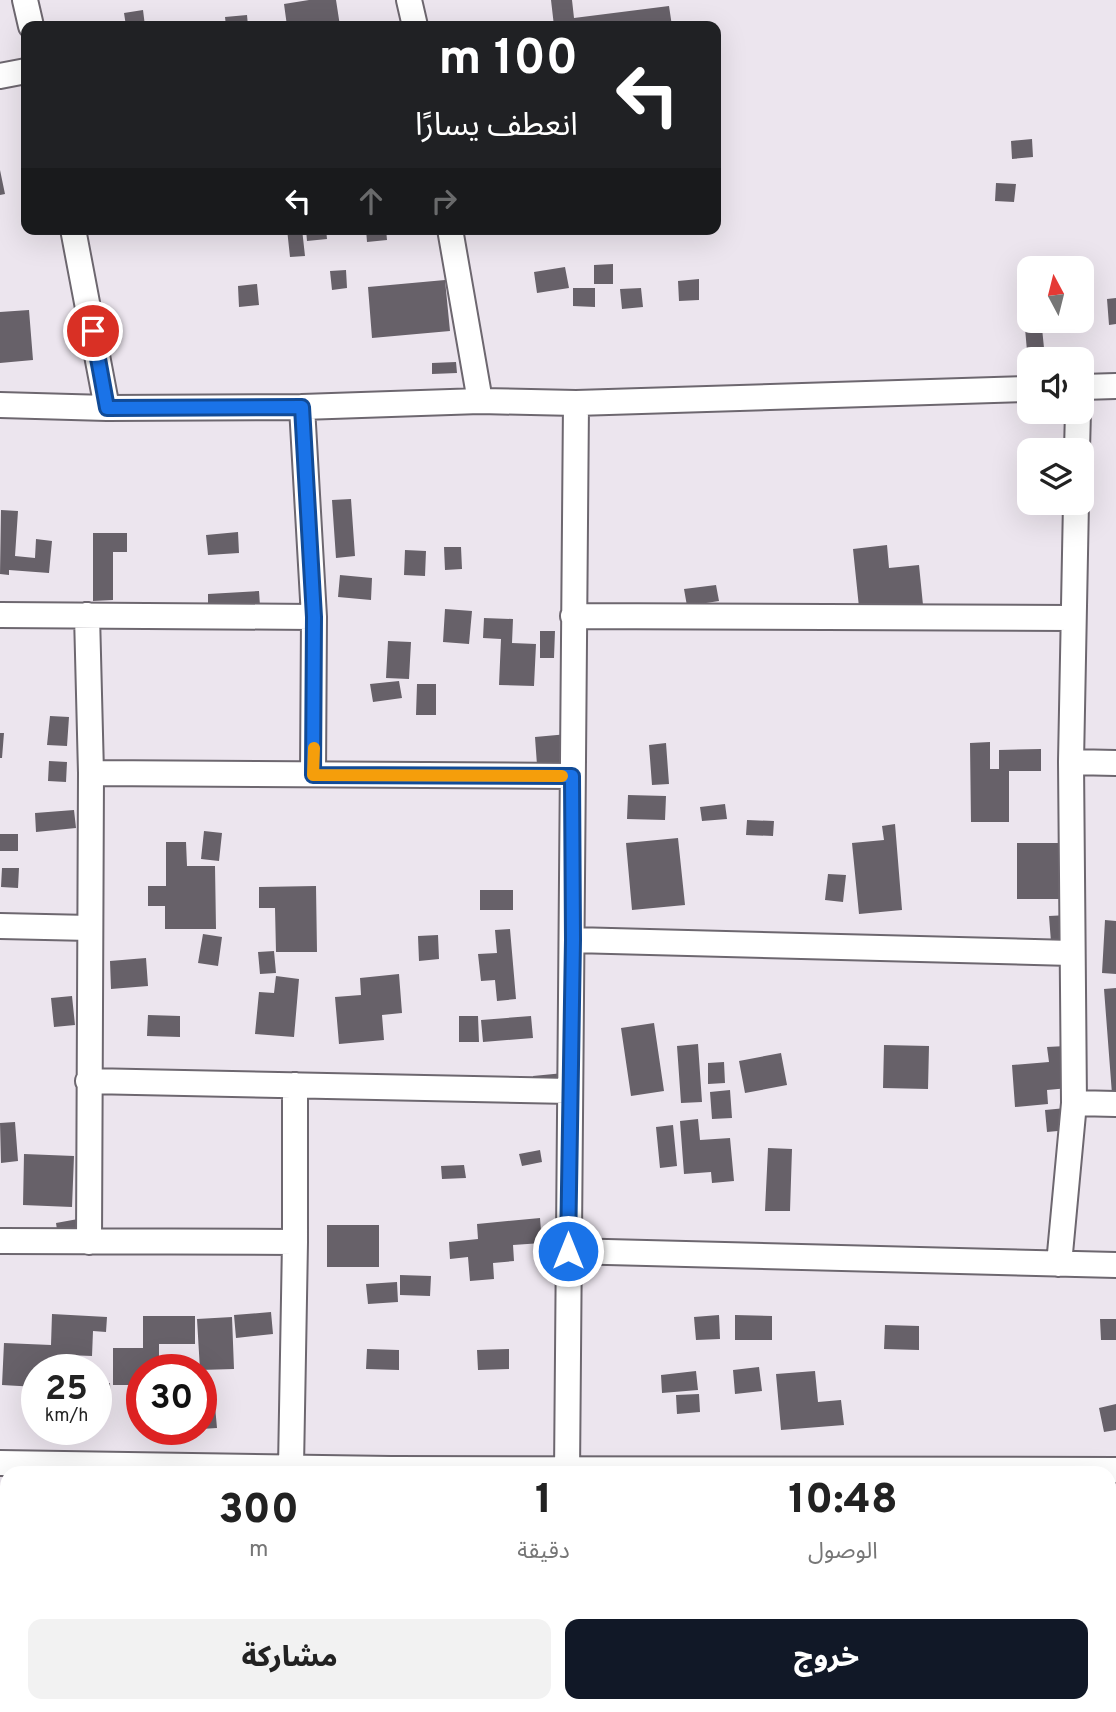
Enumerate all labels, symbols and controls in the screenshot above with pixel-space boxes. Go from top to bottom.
text: 100 m [439,30,578,92]
icon: left [602,49,693,140]
text: انعطف يسارًا [415,107,578,147]
icon: left [279,182,317,220]
icon: ahead [352,182,390,220]
icon: right [425,182,463,220]
north arrow [1017,256,1094,332]
map controls [1017,256,1094,515]
pin [63,301,123,361]
icon: arrive [74,312,112,350]
button: sound [1017,347,1094,424]
button: layers [1017,438,1094,515]
position arrow [531,1214,605,1288]
speed limit sign: 30 [126,1354,217,1445]
text: 25 [45,1368,88,1412]
text: km/h [45,1405,88,1428]
text: 1 [535,1475,552,1528]
text: 10:48 [788,1475,898,1528]
text: 300 [218,1485,299,1538]
text: m [249,1536,268,1565]
text: دقيقة [517,1538,570,1567]
text: الوصول [808,1538,878,1567]
button: مشاركة [28,1619,551,1699]
button: خروج [565,1619,1088,1699]

